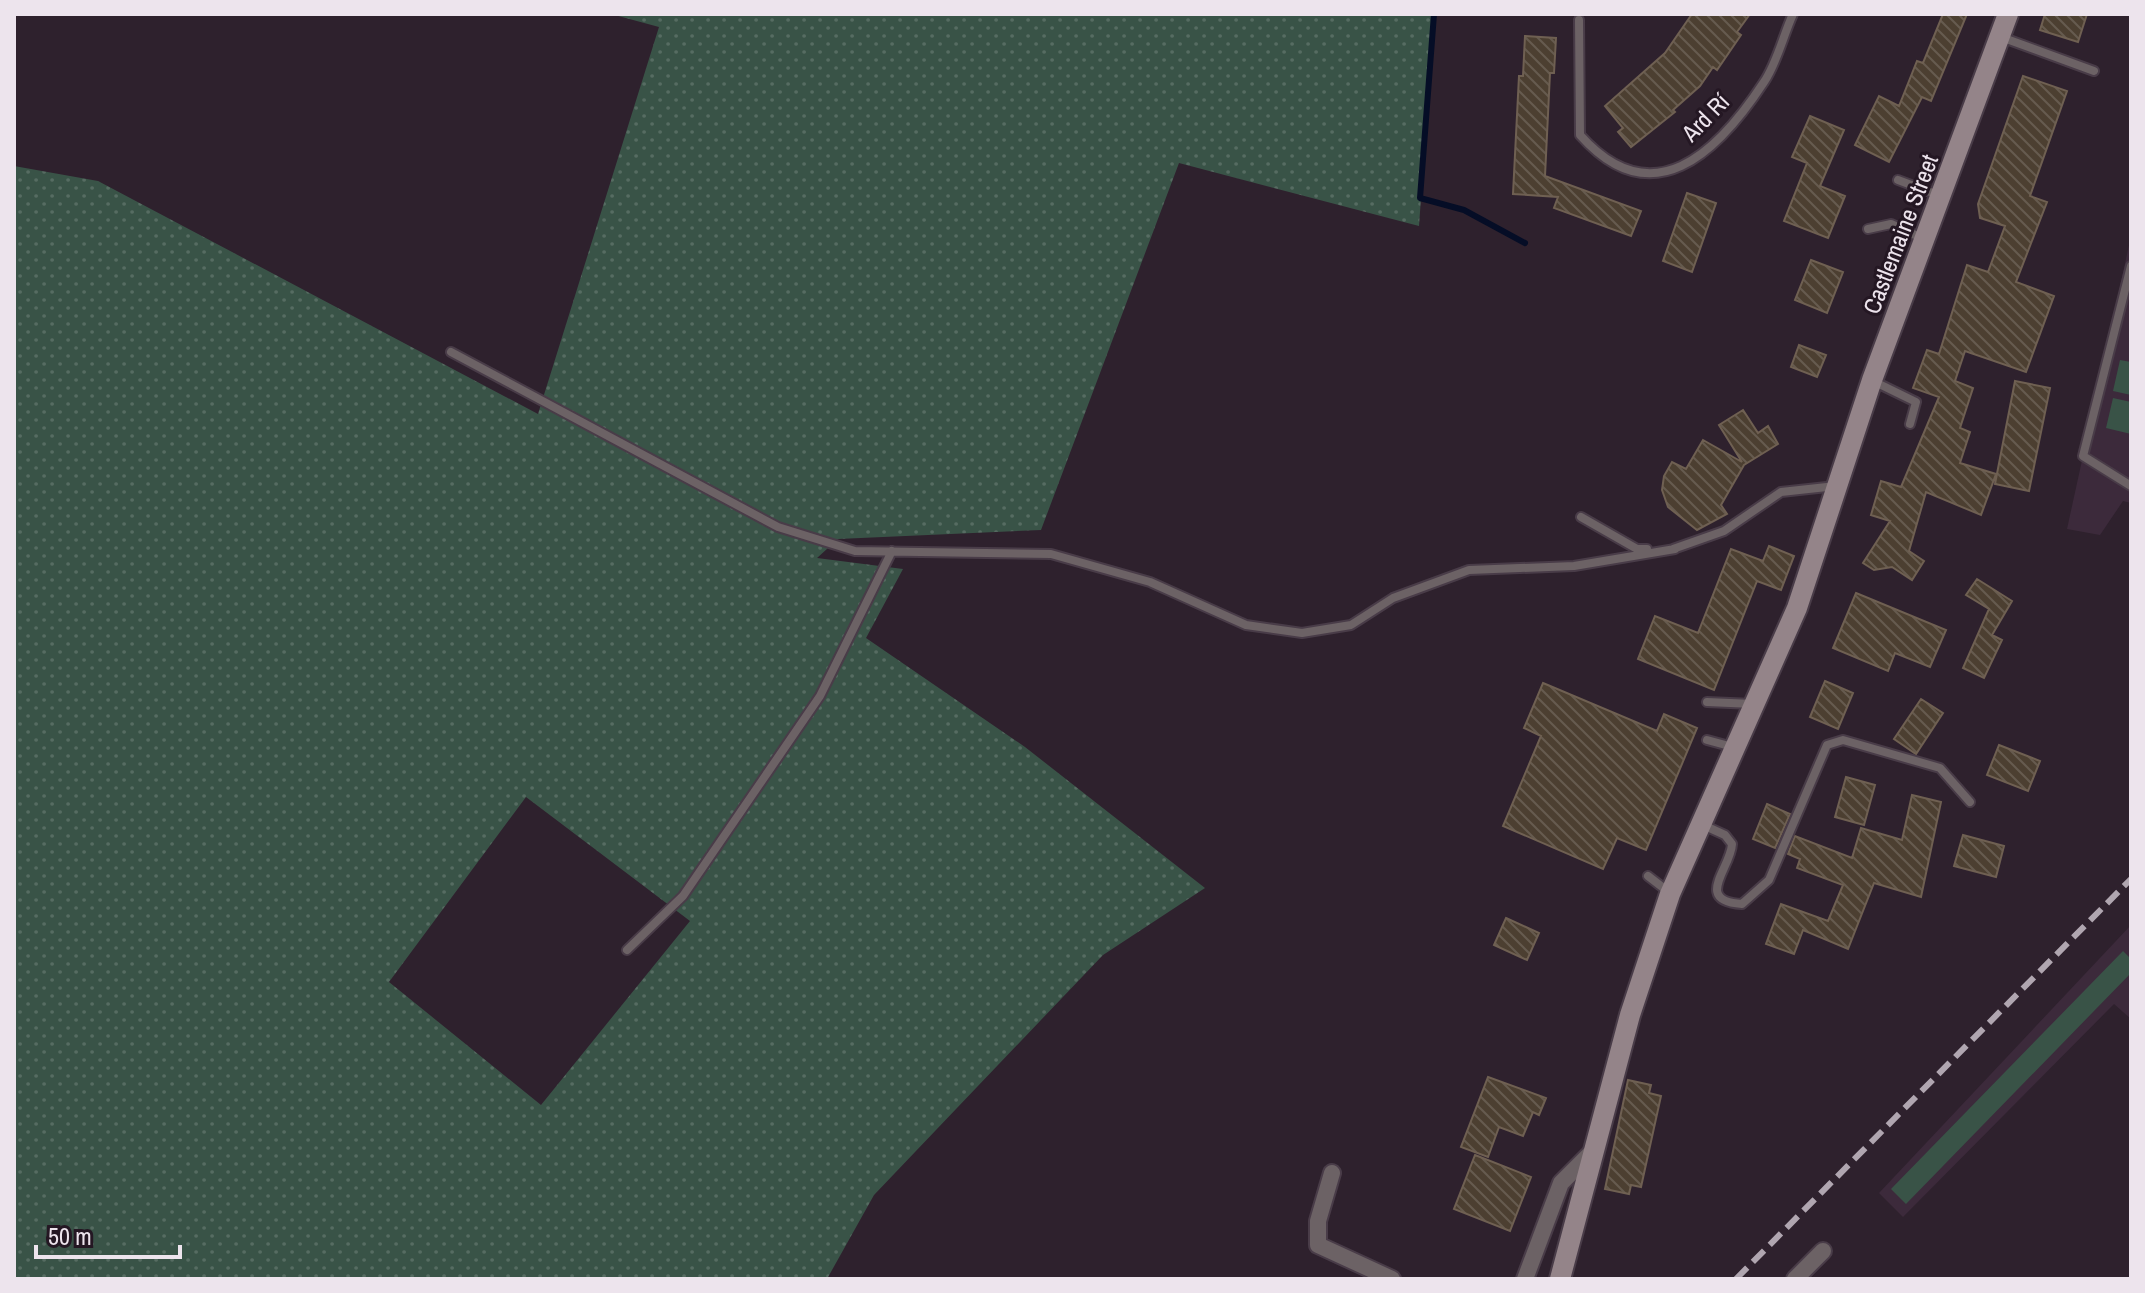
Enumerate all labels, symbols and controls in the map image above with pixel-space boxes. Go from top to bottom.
street label: Ard Rí [1673,85,1736,149]
street label: Castlemaine Street [1855,149,1945,318]
scale bar [36,1209,180,1259]
text: 50 m [48,1220,92,1252]

